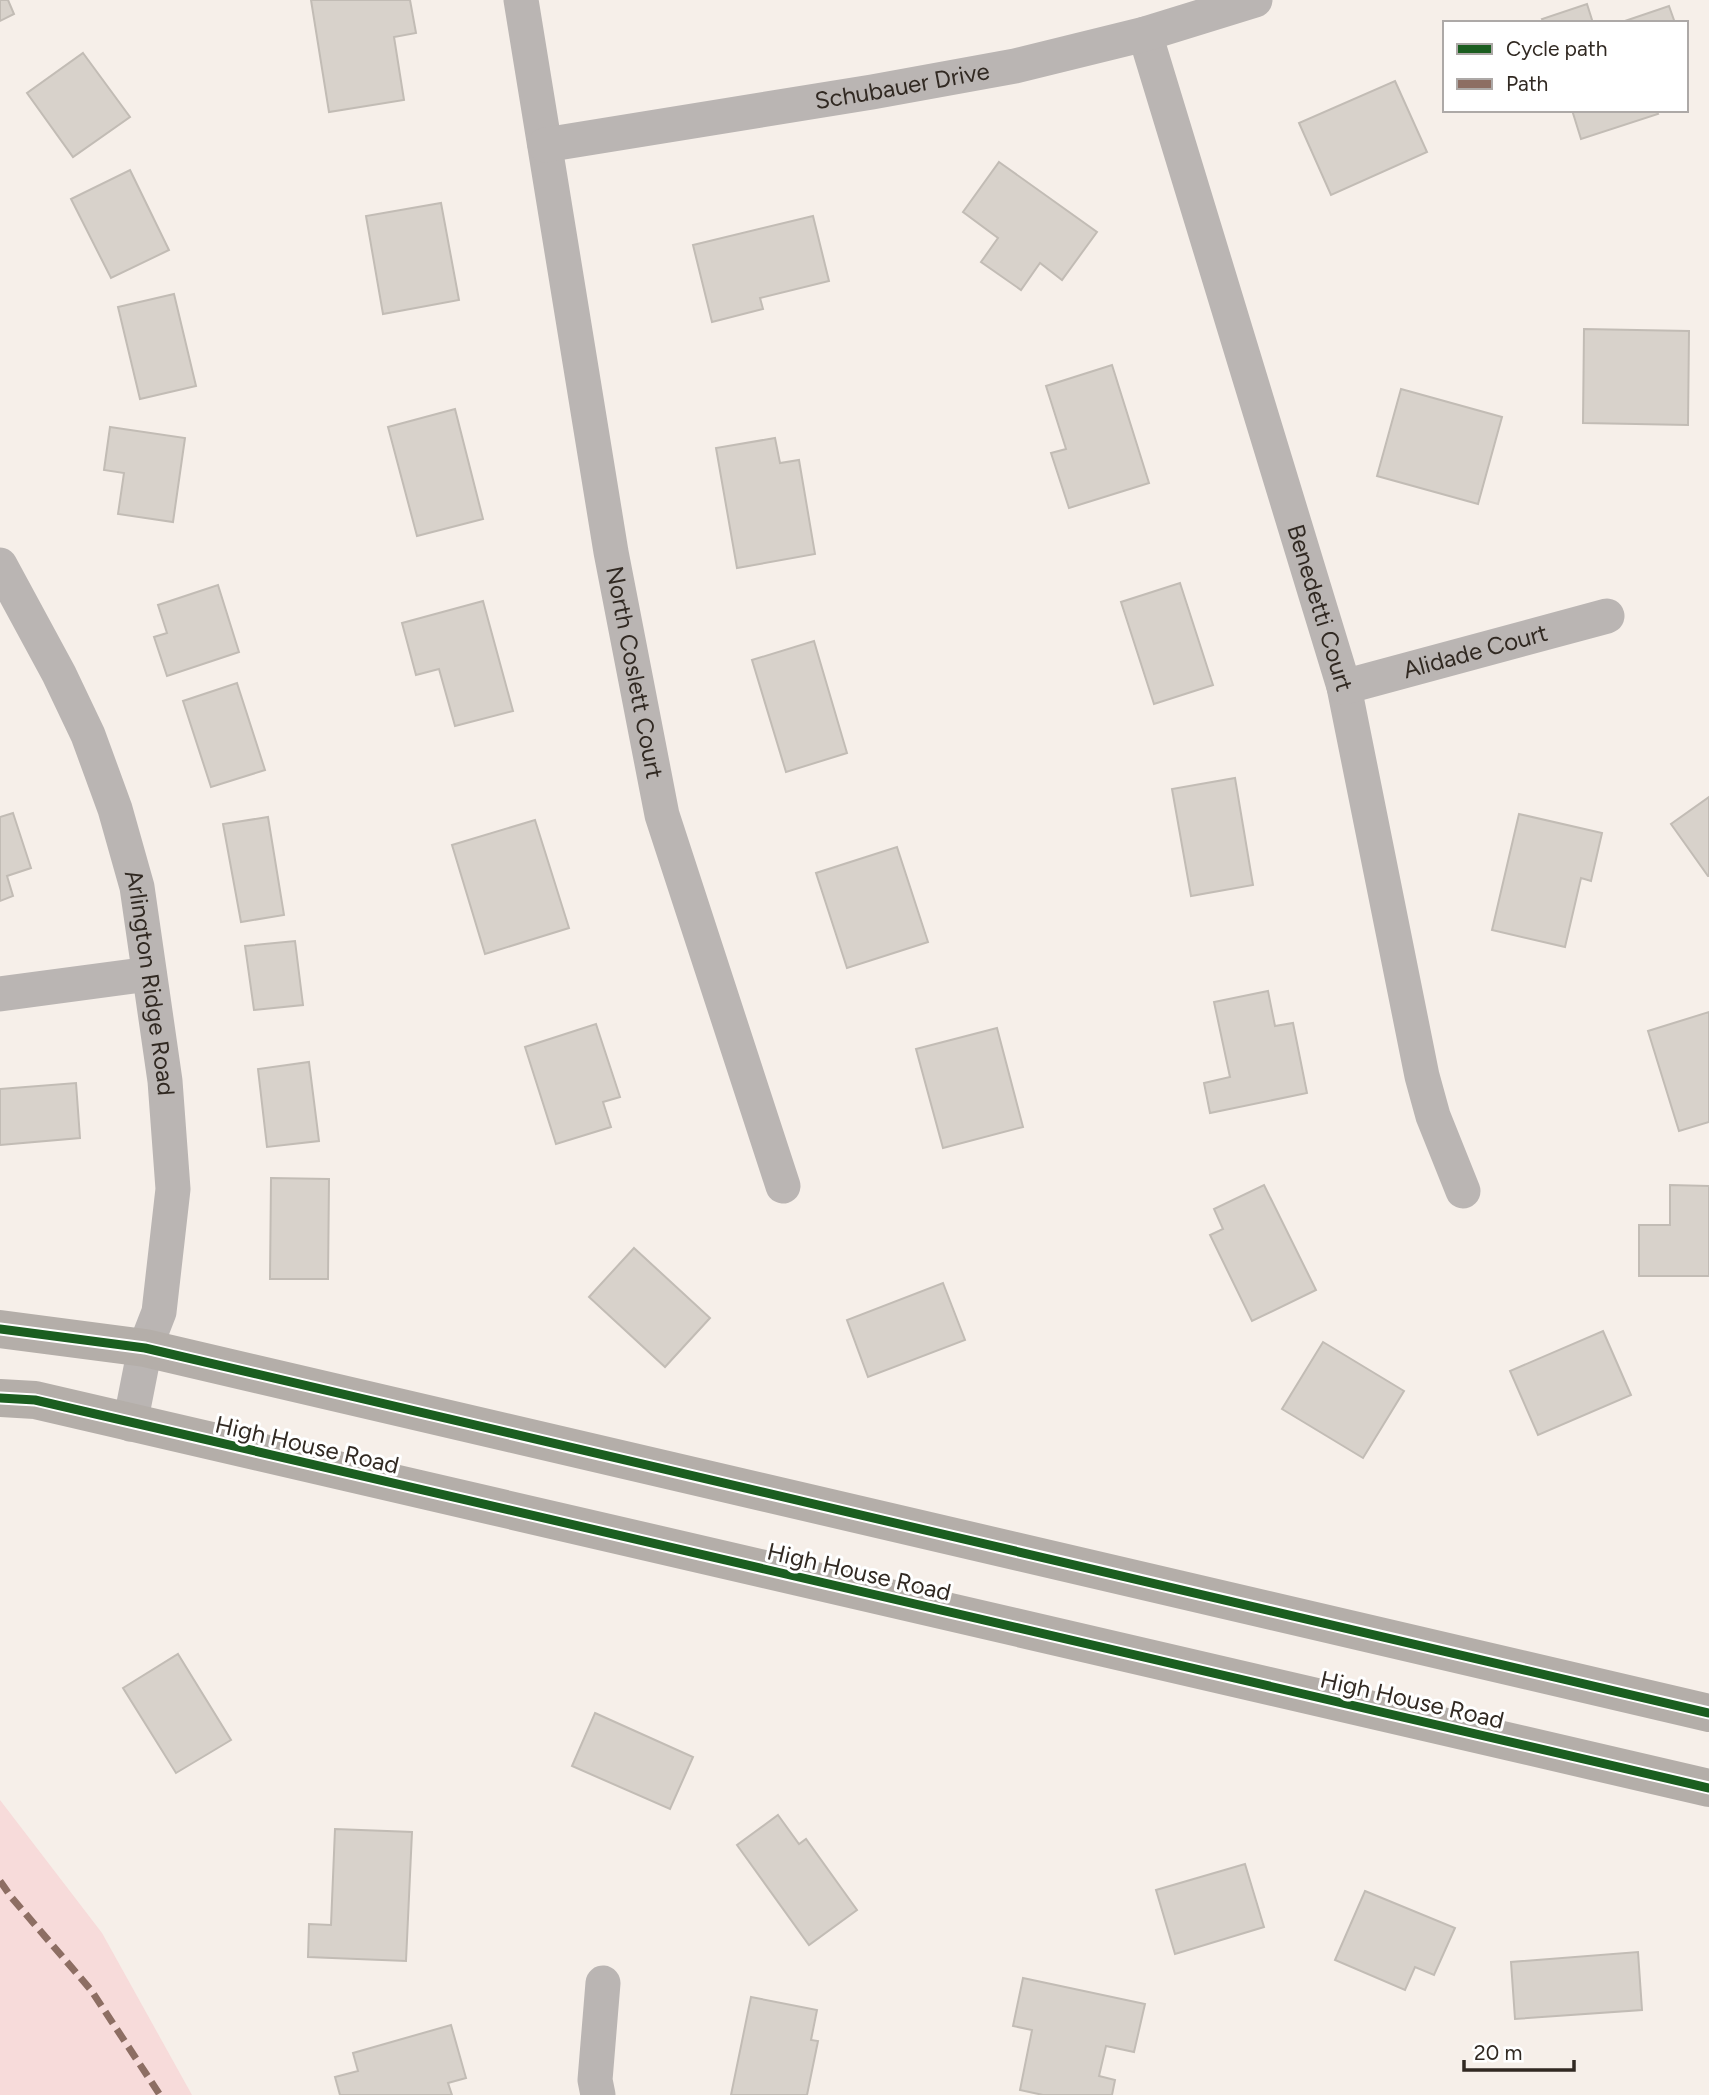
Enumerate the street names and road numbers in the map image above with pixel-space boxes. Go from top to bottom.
street label: Schubauer Drive [813,56,992,115]
street label: Benedetti Court [1281,521,1359,695]
street label: North Coslett Court [600,564,670,781]
street label: Alidade Court [1400,618,1551,684]
street label: Arlington Ridge Road [119,866,181,1097]
street label: High House Road [212,1409,402,1480]
street label: High House Road [764,1536,954,1607]
street label: High House Road [1317,1664,1507,1735]

